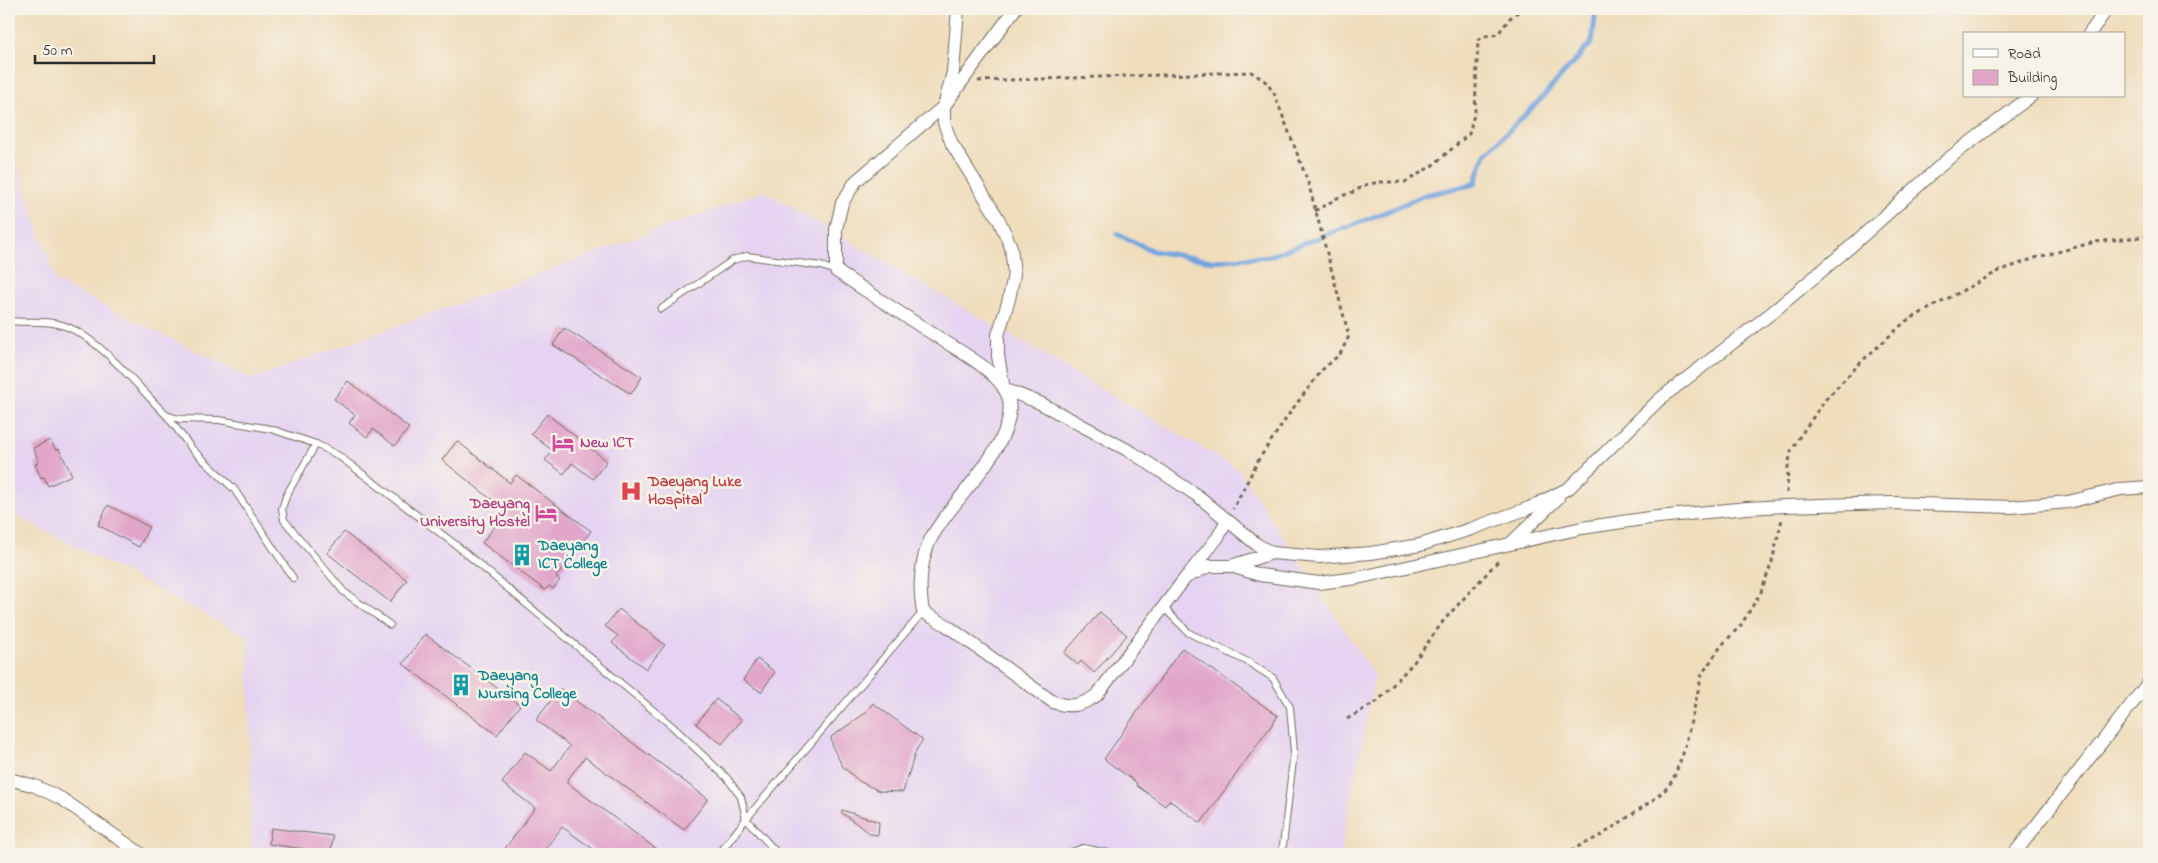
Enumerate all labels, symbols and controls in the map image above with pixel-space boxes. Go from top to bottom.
scale bar [35,32,154,64]
legend [1963,32,2126,98]
text: 50 m [42,40,73,62]
text: Road [2008,43,2041,65]
text: Building [2007,67,2057,90]
hotel icon: New ICT [550,430,576,456]
place label: New ICT [580,431,635,455]
place label: Daeyang Luke Hospital [647,470,742,512]
hospital icon: Daeyang Luke Hospital [618,478,644,504]
place label: Daeyang University Hostel [420,492,530,535]
hotel icon: Daeyang University Hostel [533,500,559,526]
place label: Daeyang ICT College [537,534,608,577]
building icon: Daeyang ICT College [509,542,535,568]
place label: Daeyang Nursing College [477,664,577,707]
building icon: Daeyang Nursing College [448,672,474,698]

